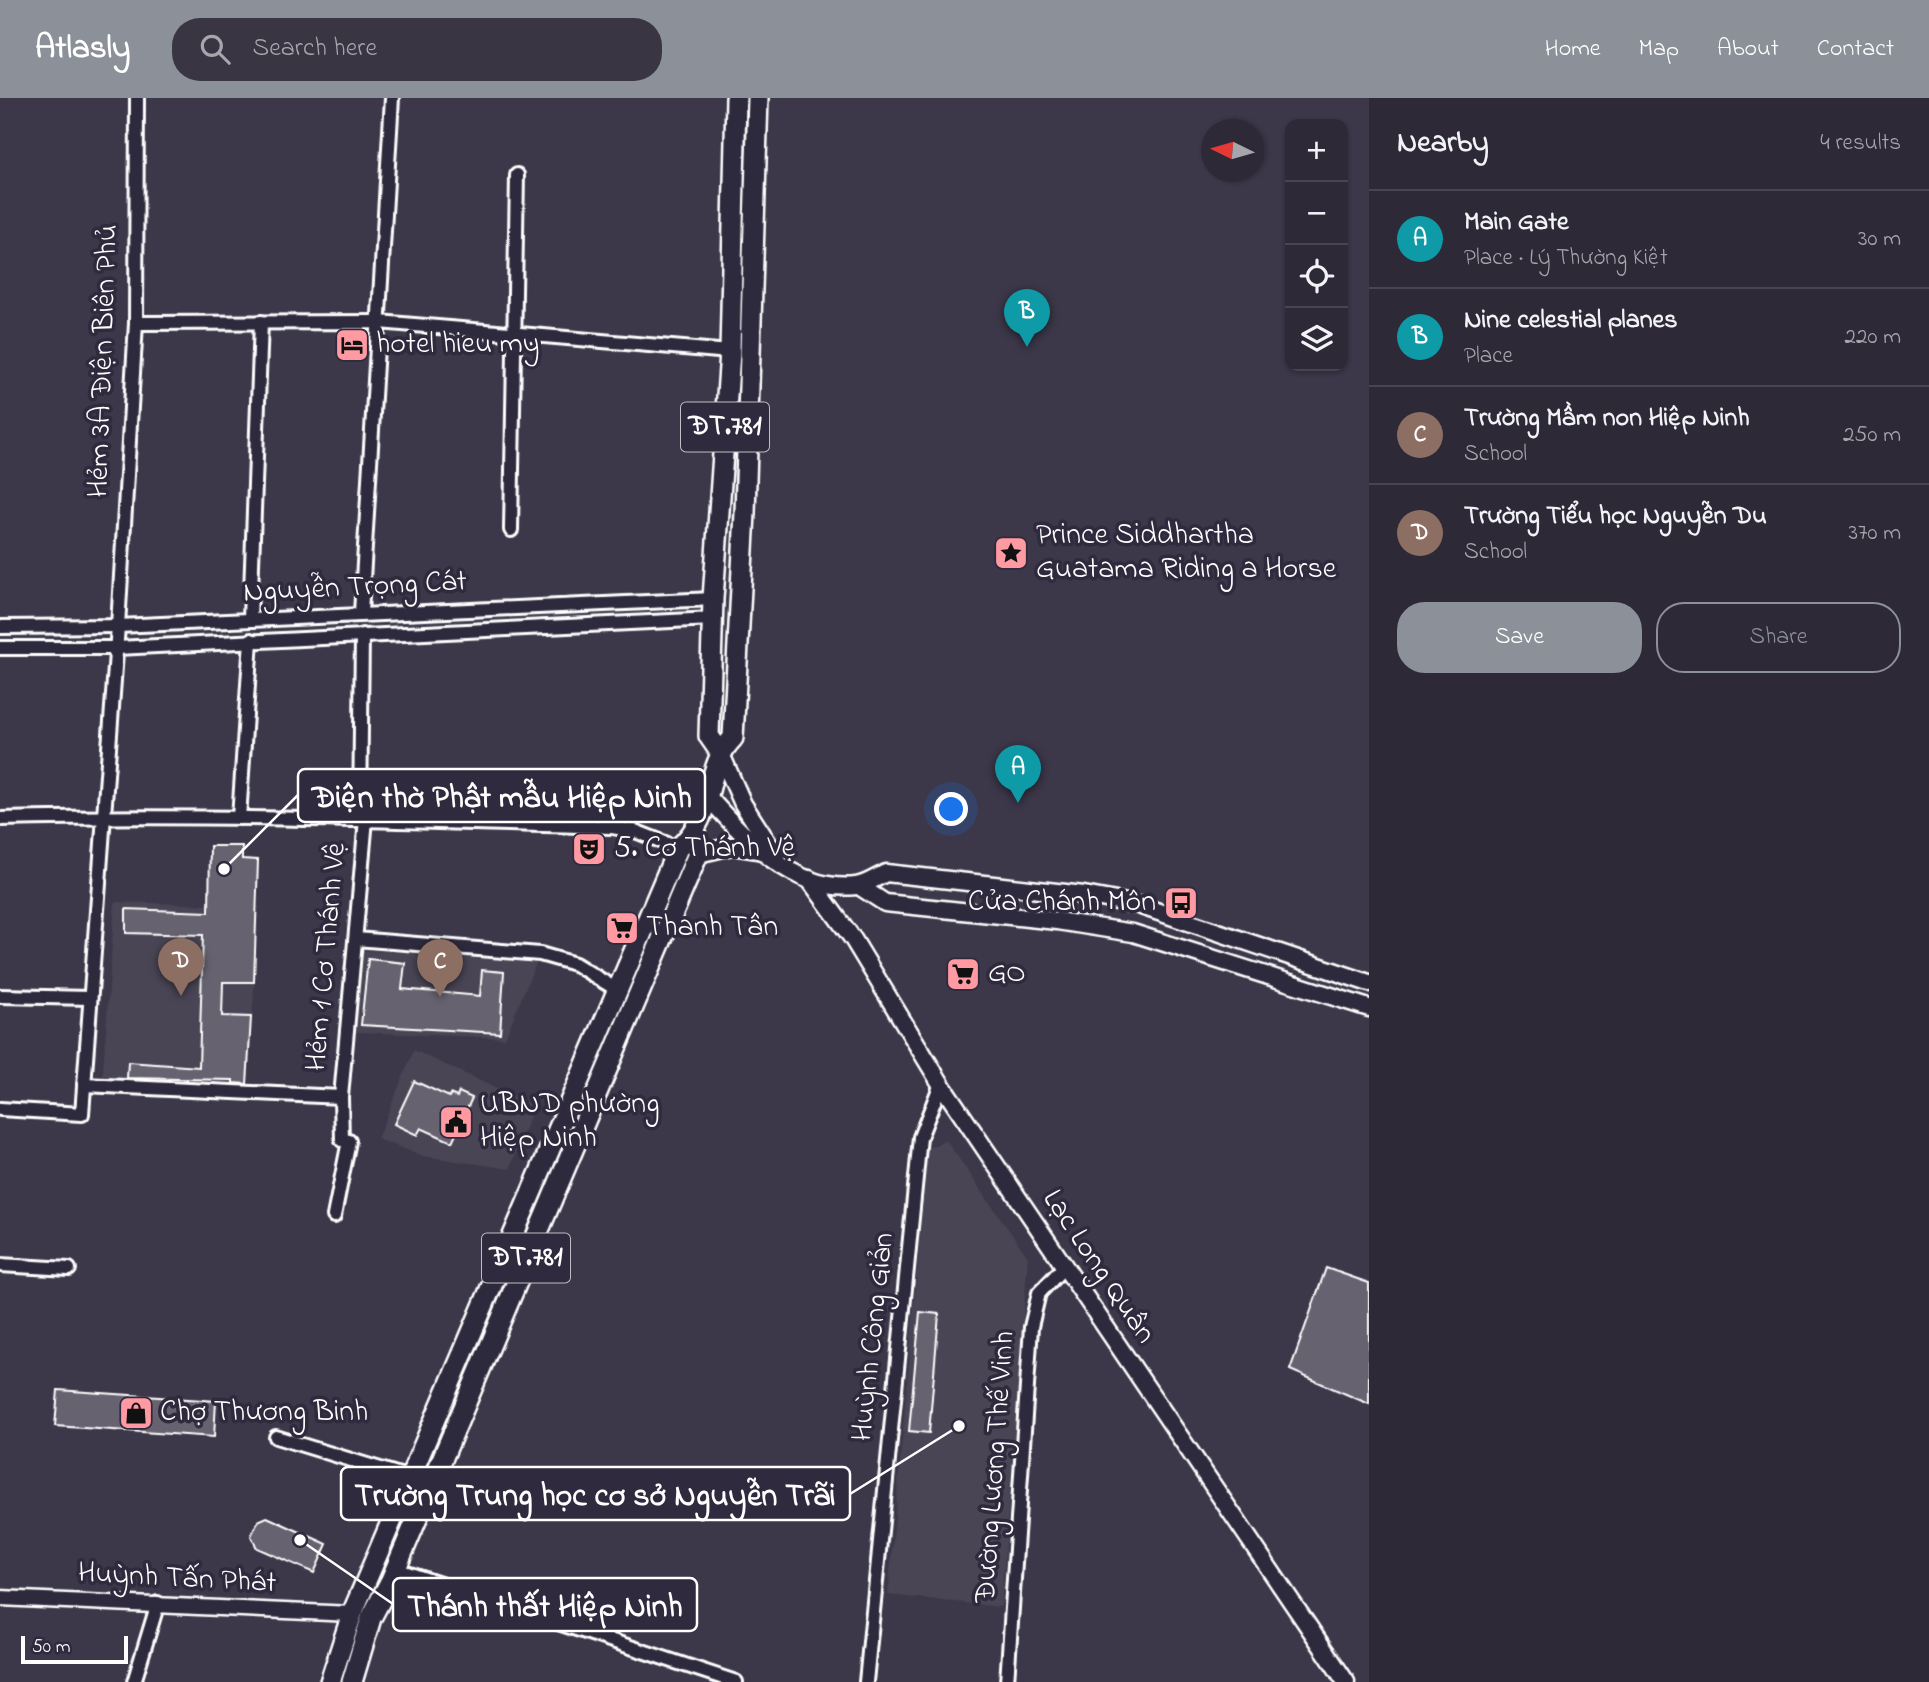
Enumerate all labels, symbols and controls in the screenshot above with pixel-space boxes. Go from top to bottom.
search box [172,18,662,81]
text: Atlasly [35,25,130,73]
icon: search [196,30,234,68]
text: Search here [252,30,377,68]
text: Home [1545,32,1601,67]
text: Map [1639,32,1679,67]
text: About [1717,32,1779,67]
text: Contact [1817,32,1894,67]
north arrow [1201,119,1264,182]
map controls [1285,119,1348,371]
button: + [1285,119,1348,182]
text: Nearby [1397,122,1489,166]
text: 4 results [1820,127,1901,160]
button: − [1285,182,1348,245]
text: Main Gate [1464,204,1569,242]
text: A [1413,223,1427,256]
text: 30 m [1858,223,1901,256]
street label: Hẻm 3A Điện Biên Phủ [77,224,131,498]
text: Place · Lý Thường Kiệt [1464,242,1668,275]
button: locate [1285,245,1348,308]
pin: B [1004,289,1050,347]
text: Nine celestial planes [1464,302,1677,340]
button: layers [1285,308,1348,371]
text: B [1412,321,1428,354]
text: 220 m [1845,321,1901,354]
place label: hotel hieu my [376,323,540,367]
hotel icon: hotel hieu my [333,326,371,364]
text: Place [1464,340,1513,373]
text: Trường Mầm non Hiệp Ninh [1464,400,1750,438]
road number: ĐT.781 [681,402,769,452]
text: C [1414,419,1426,452]
text: 250 m [1843,419,1901,452]
text: School [1464,438,1527,471]
text: Trường Tiểu học Nguyễn Du [1464,498,1767,536]
place label: Prince Siddhartha Guatama Riding a Horse [1036,514,1337,592]
text: D [1412,517,1428,550]
text: 370 m [1848,517,1901,550]
place icon: Prince Siddhartha Guatama Riding a Horse [992,534,1030,572]
text: School [1464,536,1527,569]
street label: Nguyễn Trọng Cát [242,560,468,616]
button: Save [1397,602,1642,673]
button: Share [1656,602,1901,673]
pin: A [995,745,1041,803]
callout: Điện thờ Phật mẫu Hiệp Ninh [298,769,705,822]
text: Điện thờ Phật mẫu Hiệp Ninh [310,776,692,823]
your location [934,792,968,826]
place label: 5. Cơ Thánh Vệ [614,827,797,871]
theatre icon: 5. Cơ Thánh Vệ [570,830,608,868]
street label: Hẻm 1 Cơ Thánh Vệ [295,839,359,1073]
place label: Cửa Chánh Môn [968,881,1156,925]
bus stop icon: Cửa Chánh Môn [1162,884,1200,922]
place label: Thanh Tân [646,906,778,950]
supermarket icon: Thanh Tân [603,909,641,947]
pin: D [158,938,204,996]
pin: C [417,939,463,997]
place label: GO [988,952,1026,996]
supermarket icon: GO [944,955,982,993]
place label: UBND phường Hiệp Ninh [480,1083,660,1161]
public building icon: UBND phường Hiệp Ninh [437,1103,475,1141]
street label: Lạc Long Quân [1030,1181,1166,1353]
street label: Huỳnh Công Giản [841,1230,907,1444]
road number: ĐT.781 [482,1234,570,1282]
street label: Đường Lương Thế Vinh [964,1330,1027,1605]
place label: Chợ Thương Binh [160,1391,368,1435]
shop icon: Chợ Thương Binh [117,1394,155,1432]
callout: Trường Trung học cơ sở Nguyễn Trãi [341,1467,850,1520]
text: Trường Trung học cơ sở Nguyễn Trãi [354,1474,836,1522]
street label: Huỳnh Tấn Phát [77,1552,277,1606]
callout: Thánh thất Hiệp Ninh [393,1578,697,1631]
text: Thánh thất Hiệp Ninh [407,1585,683,1632]
scale bar [21,1633,128,1665]
text: 50 m [32,1634,71,1661]

